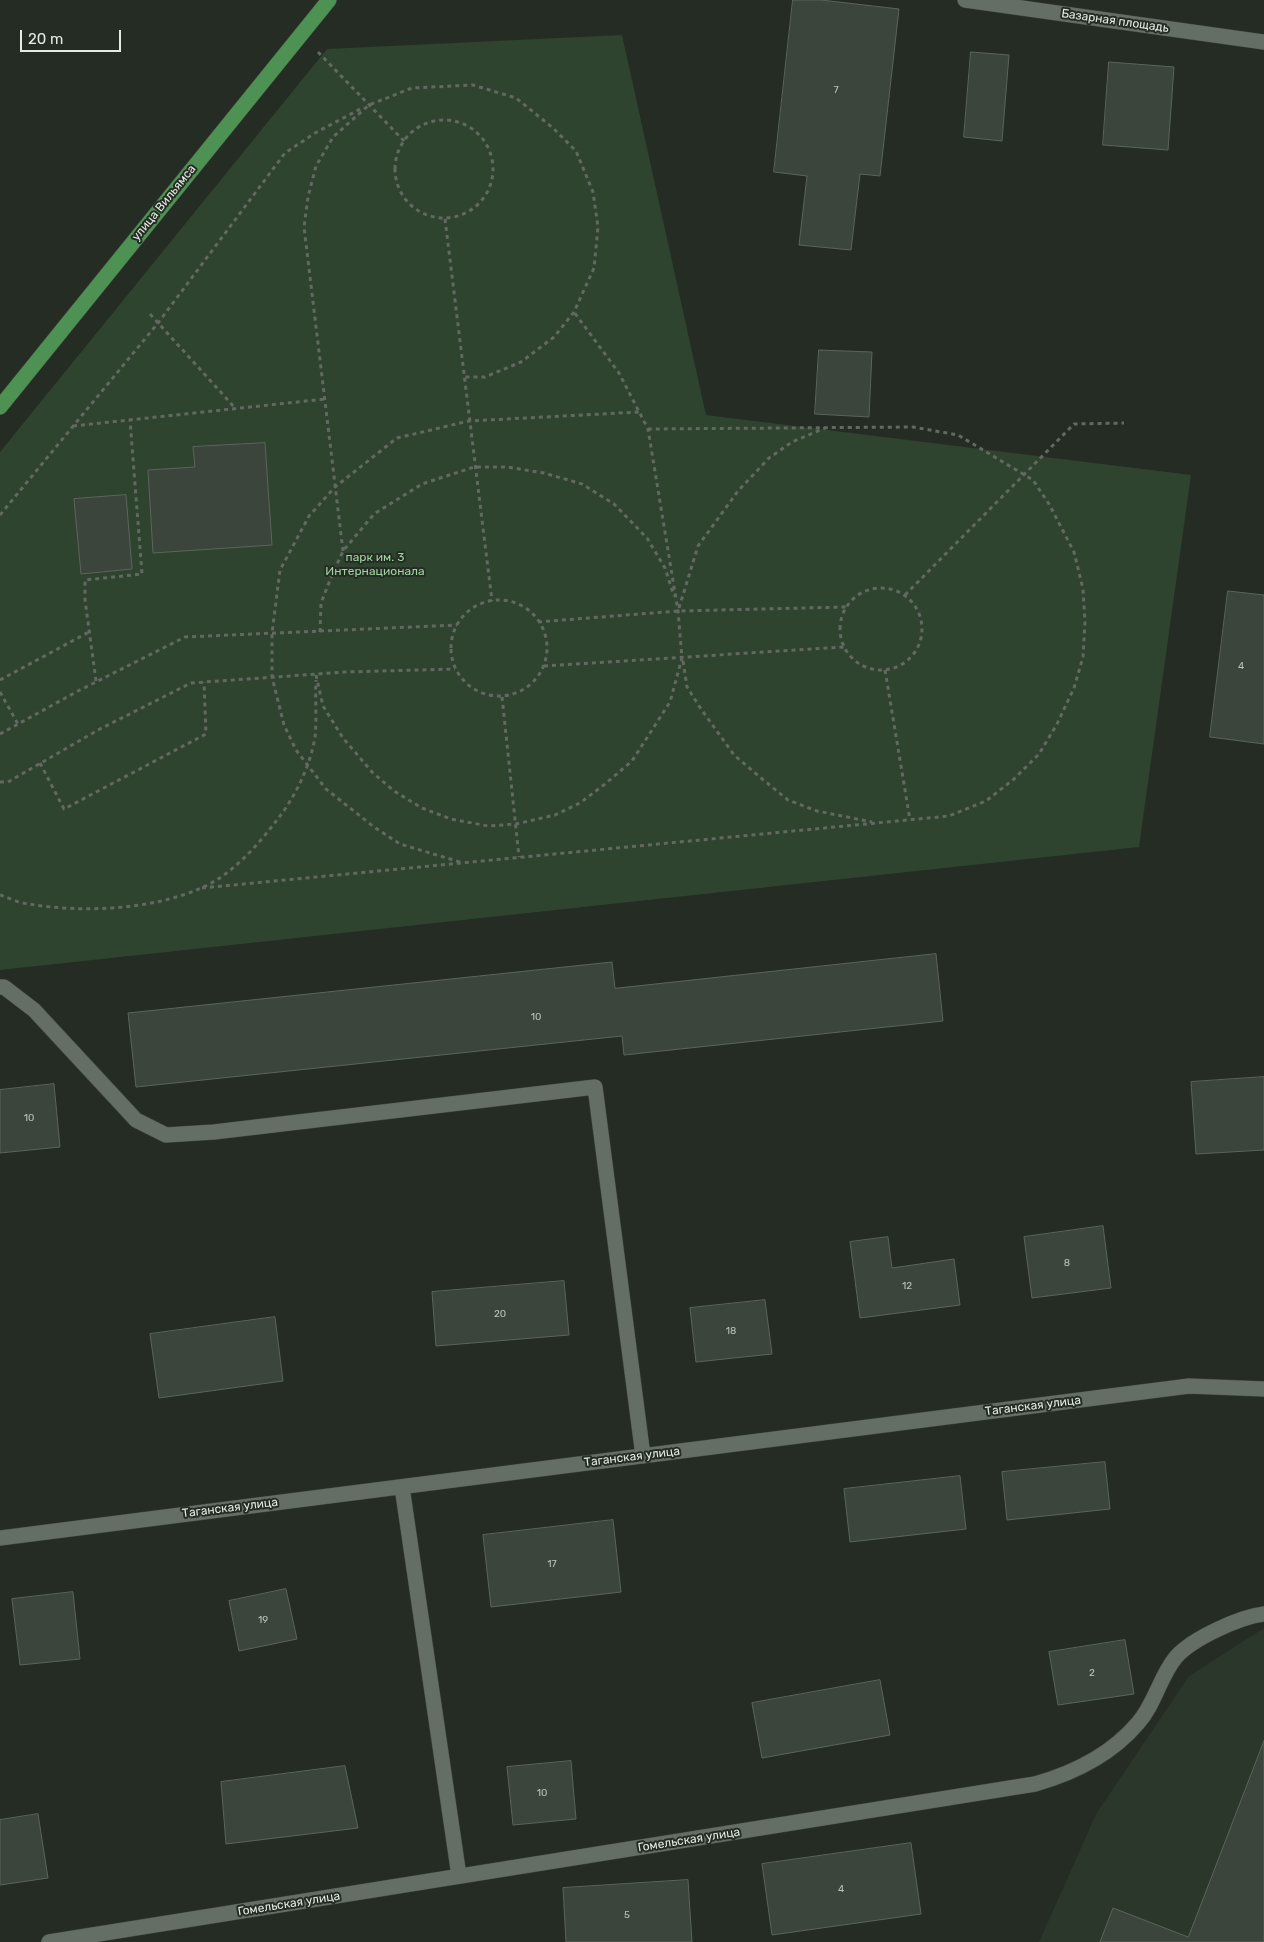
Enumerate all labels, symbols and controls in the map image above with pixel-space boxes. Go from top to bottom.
street label: Базарная площадь [1060,6,1170,36]
scale bar [22,20,124,52]
text: 20 m [28,30,63,48]
house number: 7 [833,84,839,96]
street label: улица Вильямса [129,162,199,244]
park label: парк им. 3 Интернационала [325,551,425,579]
house number: 4 [1238,660,1244,672]
house number: 10 [531,1011,541,1023]
house number: 10 [24,1112,34,1124]
house number: 8 [1064,1257,1070,1269]
house number: 12 [902,1280,912,1292]
house number: 20 [494,1308,506,1320]
house number: 18 [726,1325,736,1337]
street label: Таганская улица [984,1393,1082,1419]
street label: Таганская улица [583,1444,681,1470]
street label: Таганская улица [181,1495,279,1521]
house number: 17 [547,1558,557,1570]
house number: 19 [258,1614,268,1626]
house number: 2 [1089,1667,1095,1679]
house number: 10 [537,1787,547,1799]
street label: Гомельская улица [637,1825,741,1855]
house number: 4 [838,1883,844,1895]
street label: Гомельская улица [237,1889,341,1919]
house number: 5 [624,1909,630,1921]

